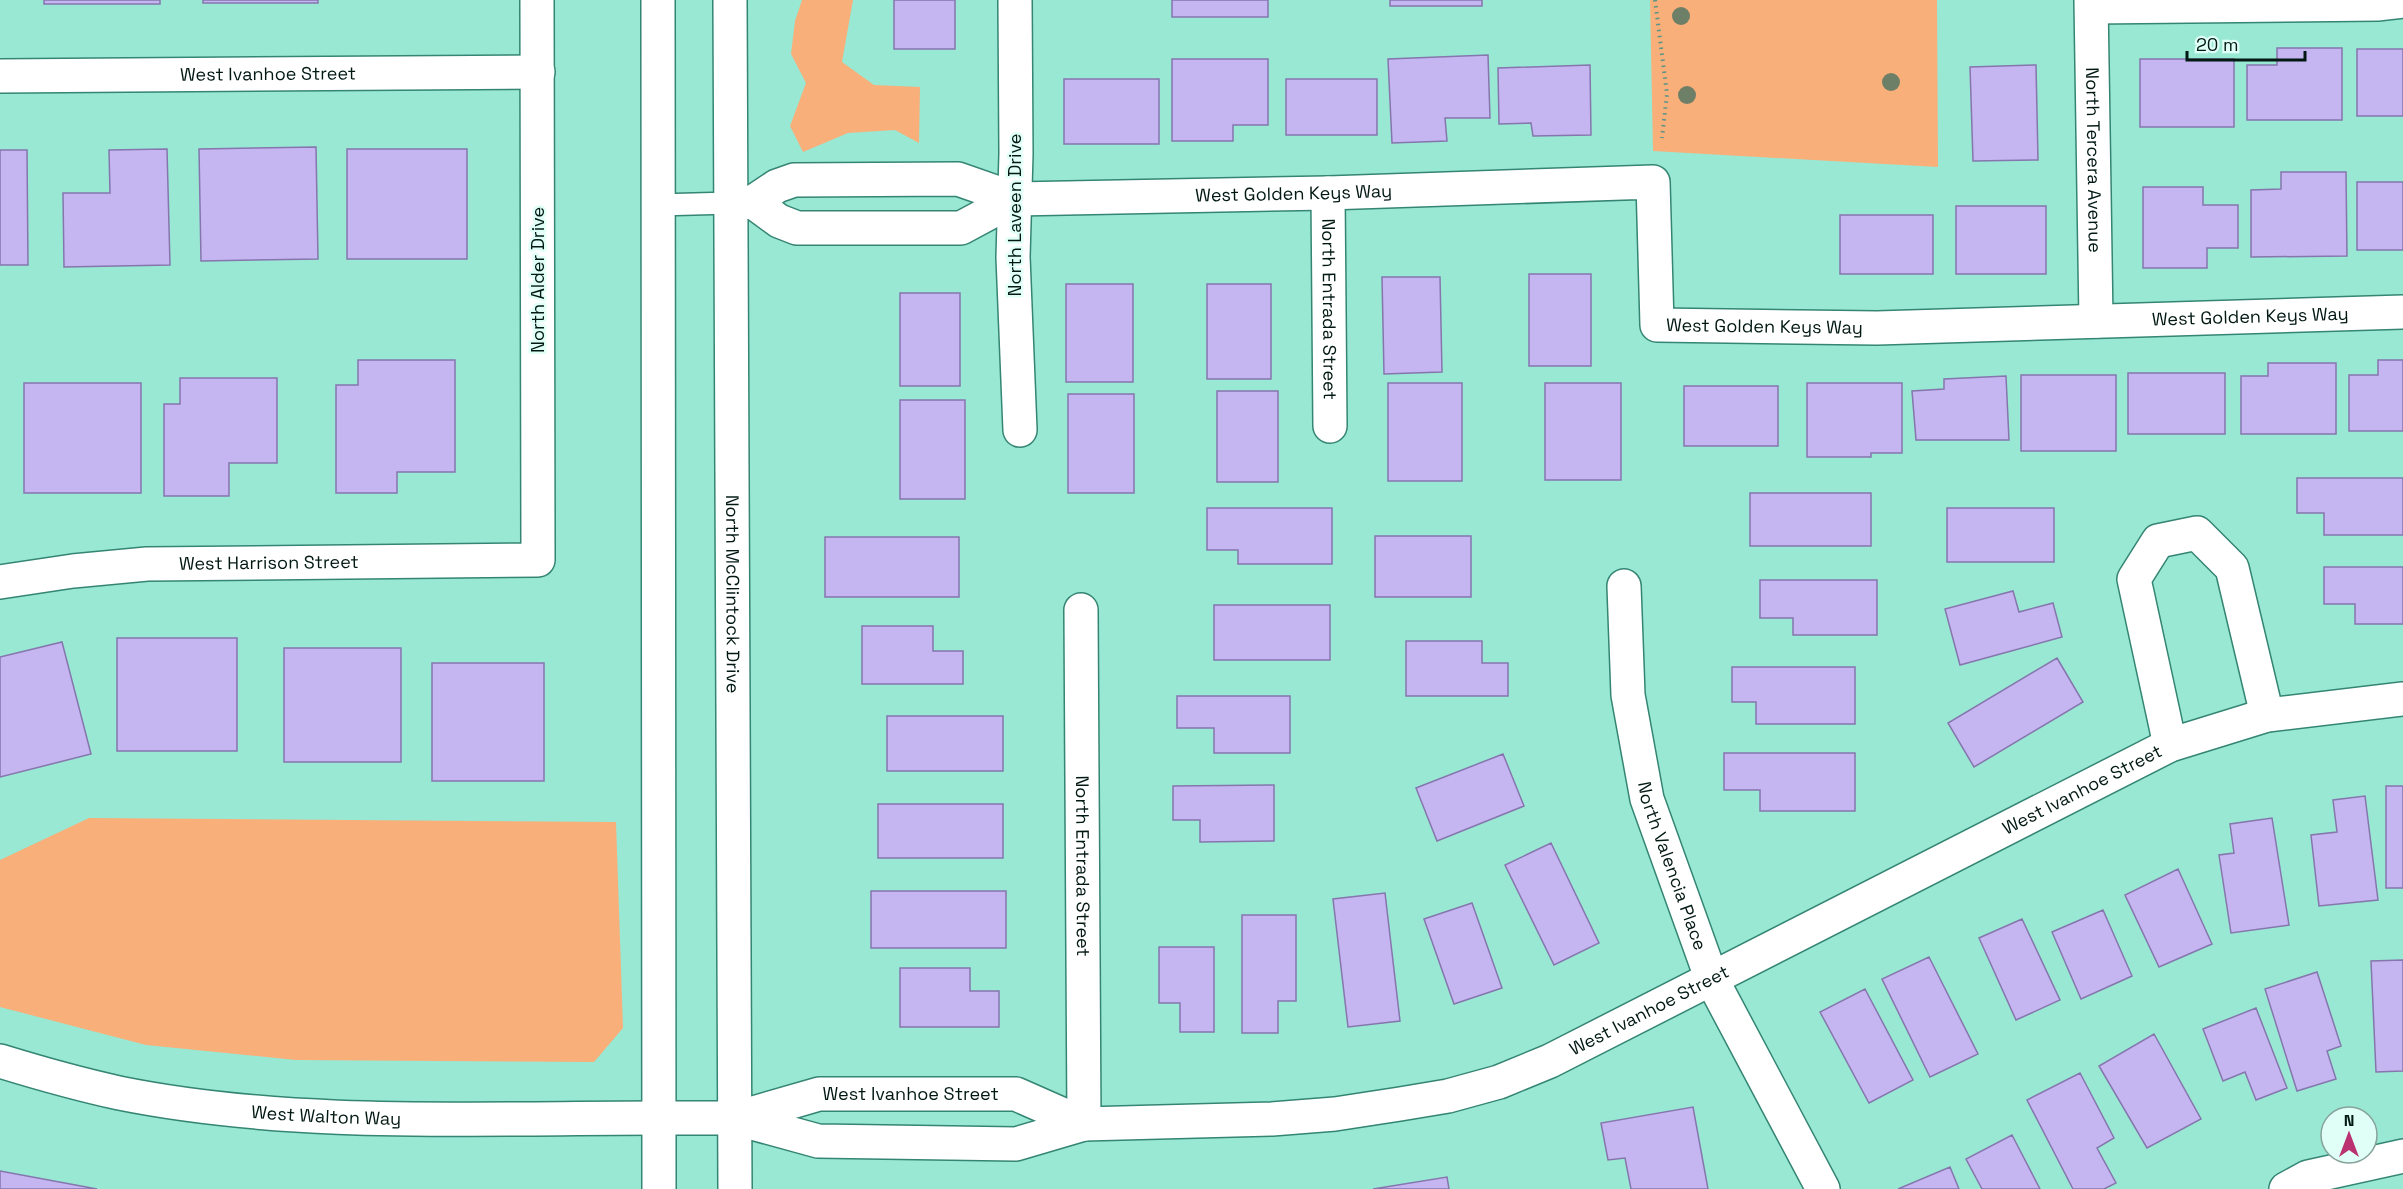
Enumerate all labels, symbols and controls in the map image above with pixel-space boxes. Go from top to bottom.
scale bar [2187,24,2306,62]
text: 20 m [2196,33,2239,56]
street label: West Ivanhoe Street [180,61,356,86]
street label: North Tercera Avenue [2081,67,2107,253]
street label: North Laveen Drive [1003,134,1026,296]
street label: West Golden Keys Way [1195,179,1392,207]
street label: North Alder Drive [526,207,549,353]
street label: North Entrada Street [1317,218,1342,400]
street label: West Golden Keys Way [2151,302,2349,331]
street label: West Golden Keys Way [1666,313,1863,339]
street label: North McClintock Drive [721,495,745,693]
street label: West Harrison Street [179,550,359,575]
street label: West Ivanhoe Street [1998,739,2166,840]
street label: North Entrada Street [1071,775,1095,957]
street label: North Valencia Place [1633,780,1712,953]
street label: West Ivanhoe Street [1565,960,1733,1060]
street label: West Ivanhoe Street [823,1082,999,1105]
street label: West Walton Way [250,1100,401,1130]
north arrow [2319,1105,2379,1165]
text: N [2344,1110,2354,1131]

